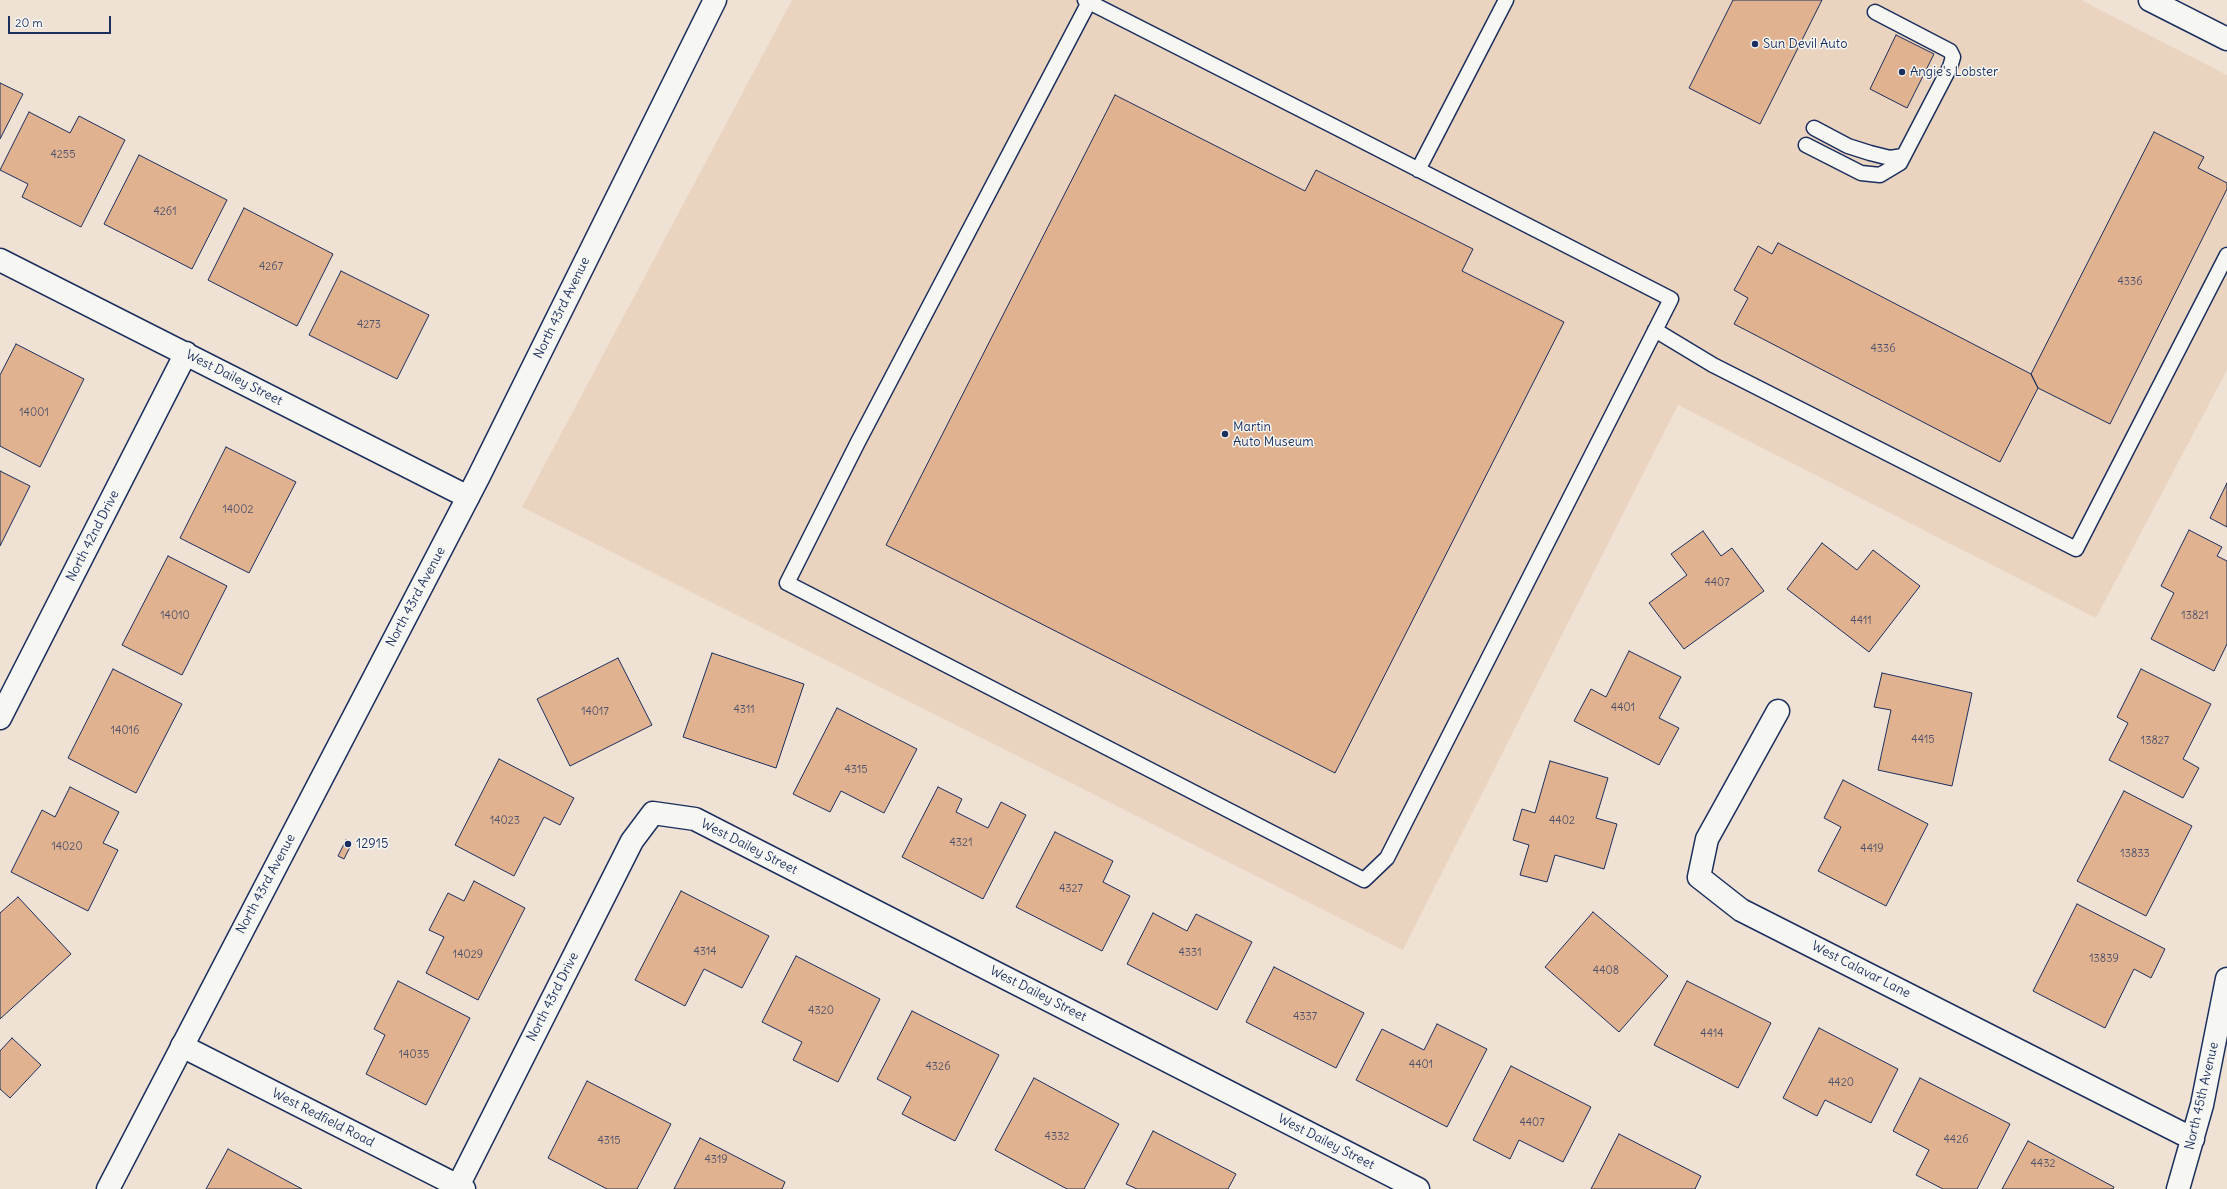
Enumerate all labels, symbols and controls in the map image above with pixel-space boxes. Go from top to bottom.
scale bar [10,8,113,34]
text: 20 m [15,15,43,30]
place label: Sun Devil Auto [1763,36,1848,52]
marker: Sun Devil Auto [1750,39,1760,49]
place label: Angie's Lobster [1910,64,1998,80]
marker: Angie's Lobster [1897,67,1907,77]
house number: 4255 [50,148,76,162]
house number: 4261 [153,205,177,219]
street label: North 43rd Avenue [531,255,593,361]
house number: 4267 [259,260,283,274]
house number: 4336 [2117,275,2143,289]
house number: 4273 [357,318,381,332]
house number: 4336 [1870,342,1896,356]
street label: West Dailey Street [183,347,285,409]
house number: 14001 [19,406,49,420]
place label: Martin Auto Museum [1233,419,1314,450]
marker: Martin Auto Museum [1220,429,1230,439]
street label: North 42nd Drive [63,488,123,584]
house number: 14002 [222,503,254,517]
street label: North 43rd Avenue [383,544,449,650]
house number: 4407 [1704,576,1730,590]
house number: 14010 [160,609,190,623]
house number: 13821 [2181,609,2209,623]
house number: 4411 [1850,614,1872,628]
house number: 4401 [1611,701,1635,715]
house number: 4311 [733,703,755,717]
house number: 14017 [581,705,609,719]
house number: 14016 [111,724,139,738]
house number: 4415 [1911,733,1935,747]
house number: 13827 [2141,734,2169,748]
house number: 4315 [844,763,868,777]
house number: 14023 [490,814,520,828]
house number: 4402 [1549,814,1575,828]
street label: West Dailey Street [698,816,800,878]
street label: North 43rd Avenue [233,831,299,937]
place label: 12915 [356,836,388,852]
house number: 4321 [949,836,973,850]
marker: 12915 [343,839,353,849]
house number: 14020 [51,840,83,854]
house number: 4419 [1860,842,1884,856]
house number: 13833 [2120,847,2150,861]
house number: 4327 [1059,882,1083,896]
street label: West Calavar Lane [1809,938,1913,1002]
house number: 4314 [693,945,717,959]
house number: 4331 [1178,946,1202,960]
house number: 14029 [453,948,483,962]
street label: North 43rd Drive [524,950,582,1044]
house number: 13839 [2089,952,2119,966]
street label: West Dailey Street [987,963,1089,1025]
house number: 4408 [1593,964,1619,978]
house number: 4320 [808,1004,834,1018]
house number: 4337 [1293,1010,1317,1024]
house number: 4414 [1700,1027,1724,1041]
street label: North 45th Avenue [2182,1041,2222,1151]
house number: 14035 [399,1048,429,1062]
house number: 4401 [1409,1058,1433,1072]
house number: 4326 [926,1060,950,1074]
house number: 4420 [1828,1076,1854,1090]
street label: West Redfield Road [269,1085,377,1151]
street label: West Dailey Street [1275,1111,1377,1173]
house number: 4407 [1519,1116,1545,1130]
house number: 4332 [1045,1130,1069,1144]
house number: 4426 [1943,1133,1969,1147]
house number: 4315 [597,1134,621,1148]
house number: 4319 [704,1153,728,1167]
house number: 4432 [2031,1157,2055,1171]

